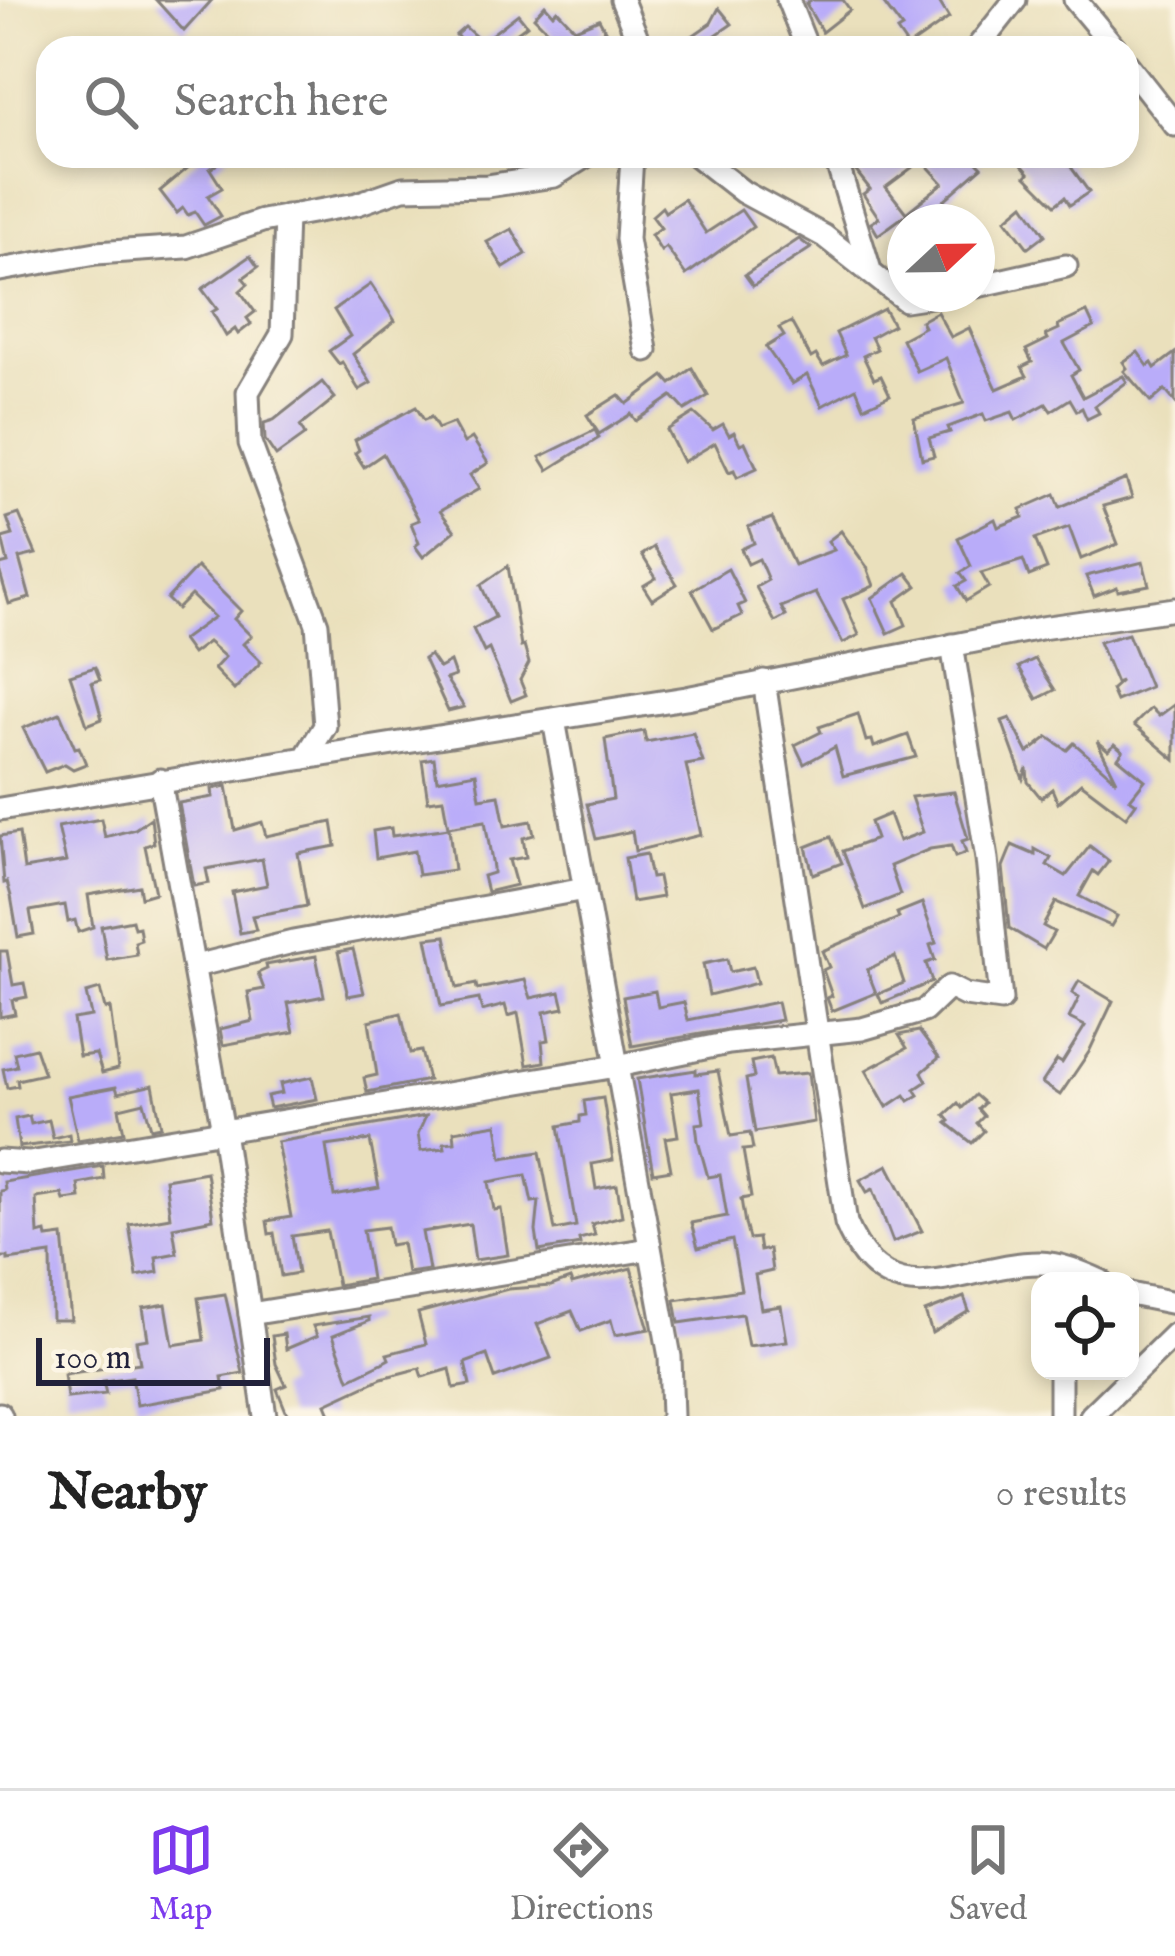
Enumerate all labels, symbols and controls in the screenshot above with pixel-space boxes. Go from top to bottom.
search box [36,36,1139,168]
icon: search [78,69,144,135]
text: Search here [174,74,388,131]
north arrow [887,204,995,312]
map controls [1031,1272,1139,1380]
button: locate [1031,1272,1139,1380]
scale bar [36,1332,270,1385]
text: 100 m [54,1338,131,1380]
text: Nearby [48,1462,207,1527]
text: 0 results [995,1470,1127,1519]
tab: Map [148,1817,214,1931]
tab: Directions [510,1817,653,1931]
tab: Saved [949,1817,1027,1931]

